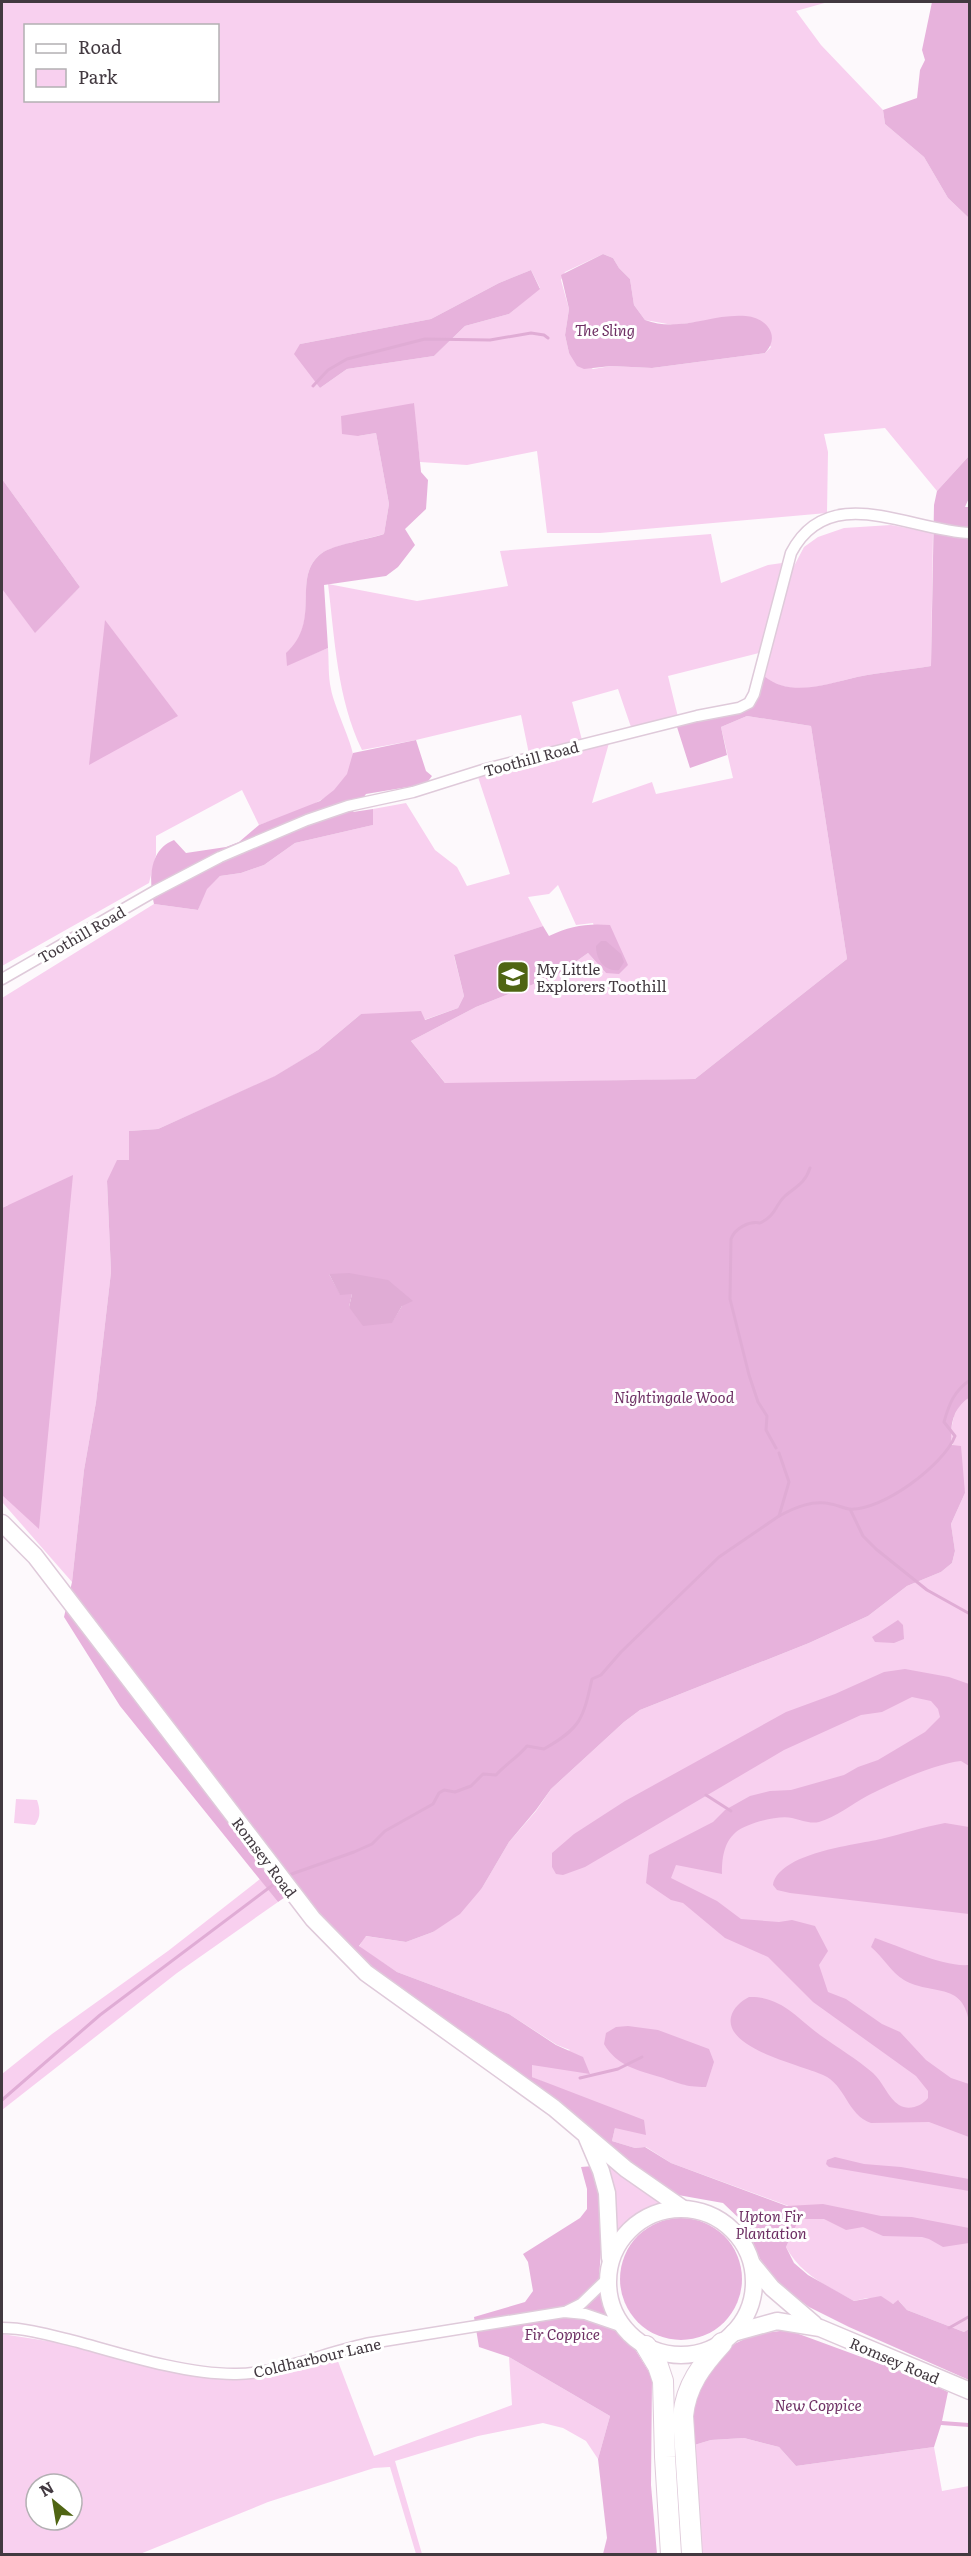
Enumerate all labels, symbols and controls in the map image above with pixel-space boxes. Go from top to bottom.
legend [24,24,219,102]
text: Road [78,33,122,60]
text: Park [78,63,119,90]
park label: The Sling [575,318,635,341]
street label: Toothill Road [481,734,581,782]
street label: Toothill Road [33,900,129,968]
place label: My Little Explorers Toothill [536,957,666,997]
school or university icon: My Little Explorers Toothill [495,959,531,995]
park label: Nightingale Wood [614,1385,735,1408]
street label: Romsey Road [227,1812,303,1902]
park label: Upton Fir Plantation [735,2204,807,2244]
park label: Fir Coppice [524,2322,600,2345]
street label: Coldharbour Lane [251,2331,383,2383]
street label: Romsey Road [846,2331,944,2389]
park label: New Coppice [774,2393,862,2416]
north arrow [24,2472,84,2532]
text: N [34,2474,58,2502]

